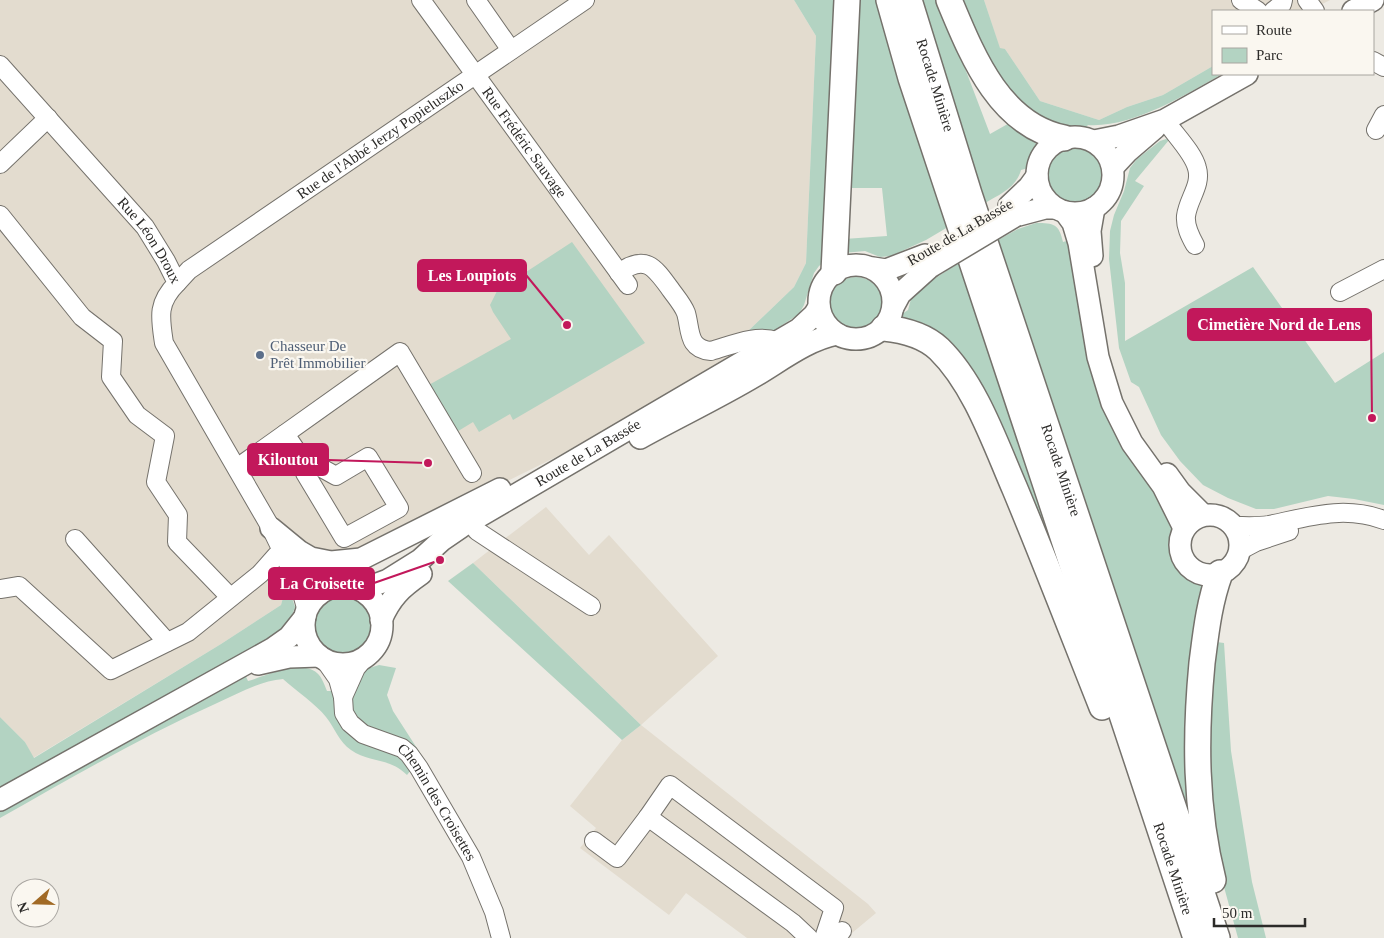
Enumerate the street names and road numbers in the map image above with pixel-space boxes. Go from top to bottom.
street label: Rocade Minière [913,37,957,134]
street label: Rue de l'Abbé Jerzy Popieluszko [294,77,466,202]
street label: Rue Frédéric Sauvage [479,84,570,201]
street label: Rue Léon Droux [114,194,184,287]
street label: Route de La Bassée [905,195,1016,269]
street label: Route de La Bassée [533,415,644,490]
street label: Rocade Minière [1038,422,1084,519]
street label: Chemin des Croisettes [395,740,479,864]
street label: Rocade Minière [1150,820,1196,917]

